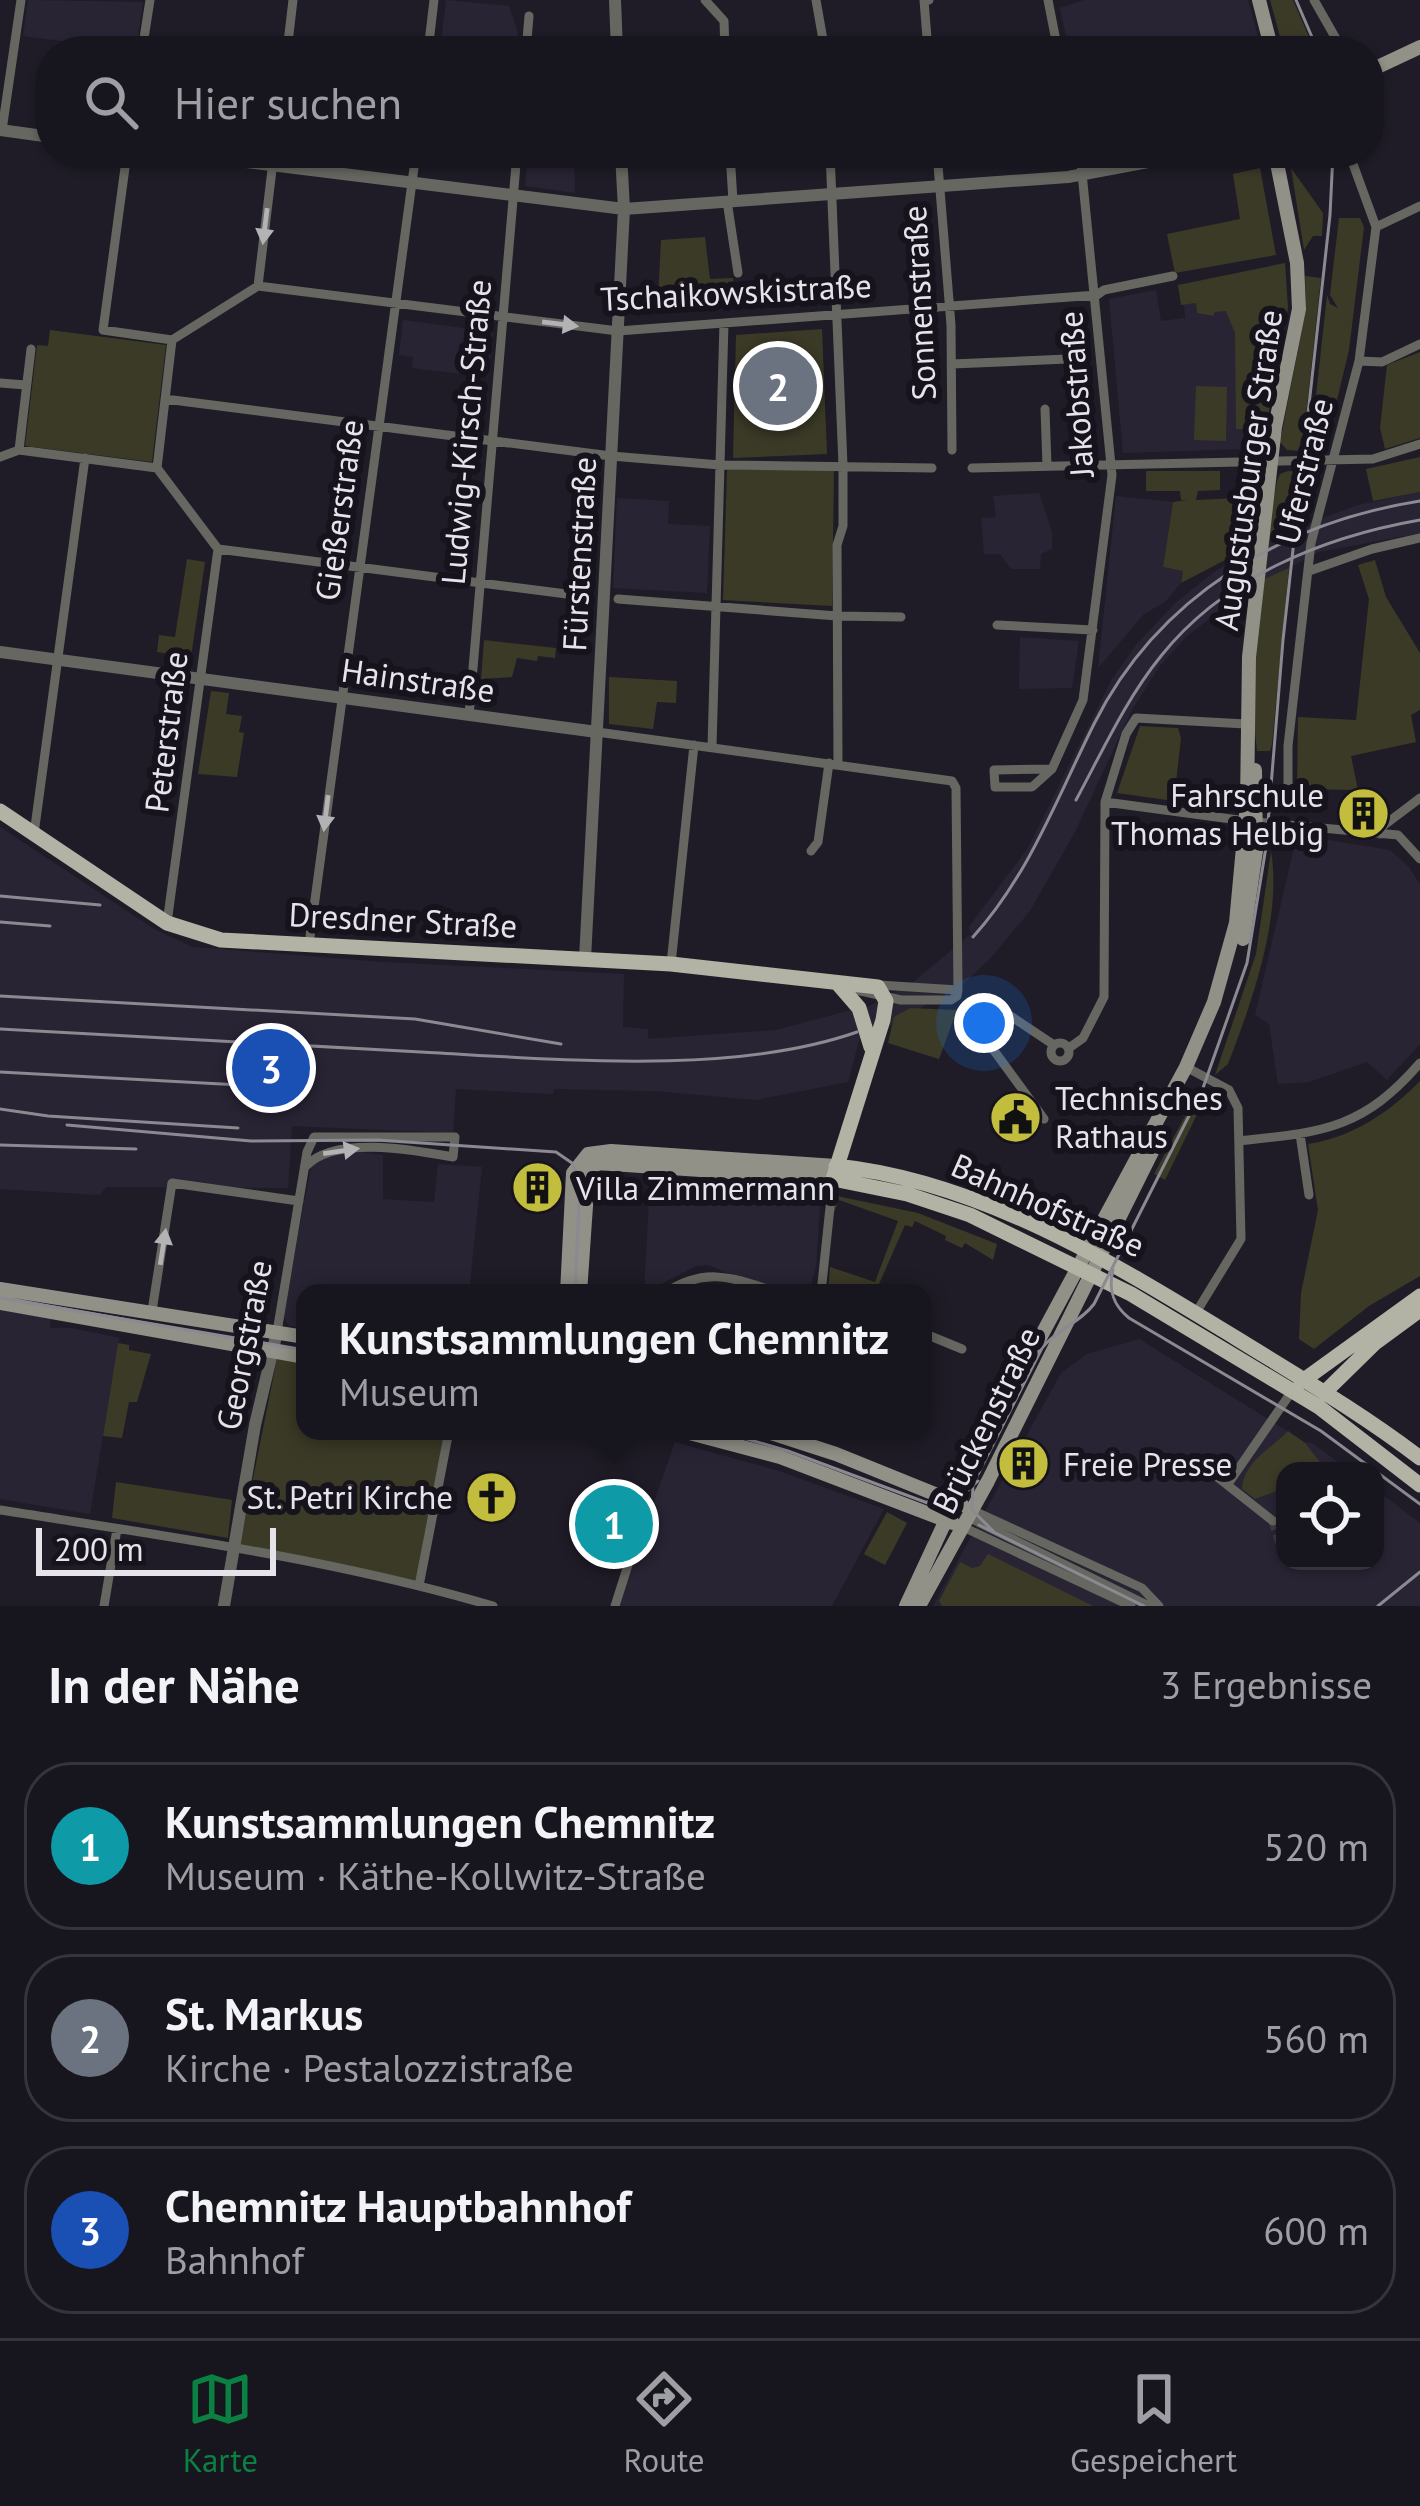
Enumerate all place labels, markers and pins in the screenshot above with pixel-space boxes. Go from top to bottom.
pin: 2 [739,341,817,431]
place label: Fahrschule Thomas Helbig [1111,773,1324,854]
building icon: Fahrschule Thomas Helbig [1335,786,1391,842]
pin: 3 [232,1023,310,1113]
place label: Technisches Rathaus [1055,1076,1223,1157]
public building icon: Technisches Rathaus [988,1089,1044,1145]
building icon: Villa Zimmermann [509,1160,565,1216]
place label: Villa Zimmermann [575,1166,835,1209]
building icon: Freie Presse [996,1436,1052,1492]
place label: Freie Presse [1063,1442,1232,1485]
church icon: St. Petri Kirche [464,1469,520,1525]
place label: St. Petri Kirche [246,1475,453,1518]
pin: 1 [575,1479,653,1569]

